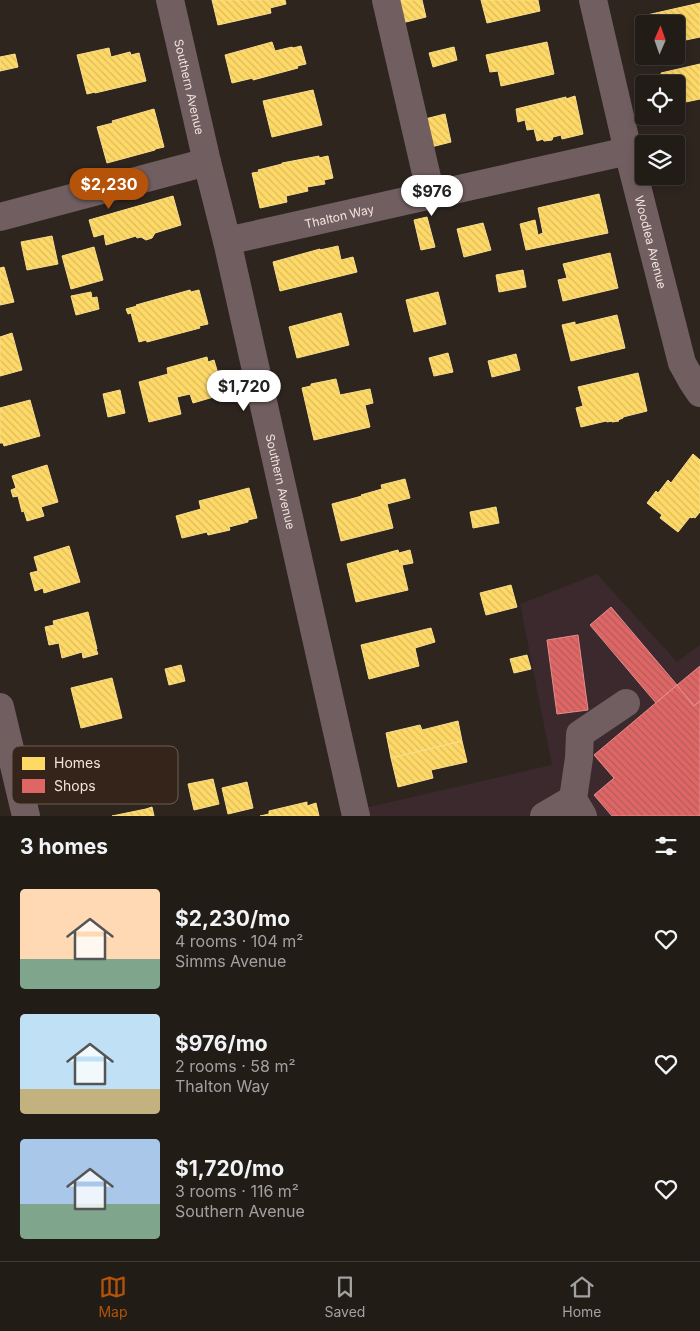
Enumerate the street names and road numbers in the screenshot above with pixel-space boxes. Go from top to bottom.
street label: Southern Avenue [172,38,208,136]
street label: Woodlea Avenue [632,194,670,290]
street label: Thalton Way [303,201,376,231]
street label: Southern Avenue [263,432,299,531]

